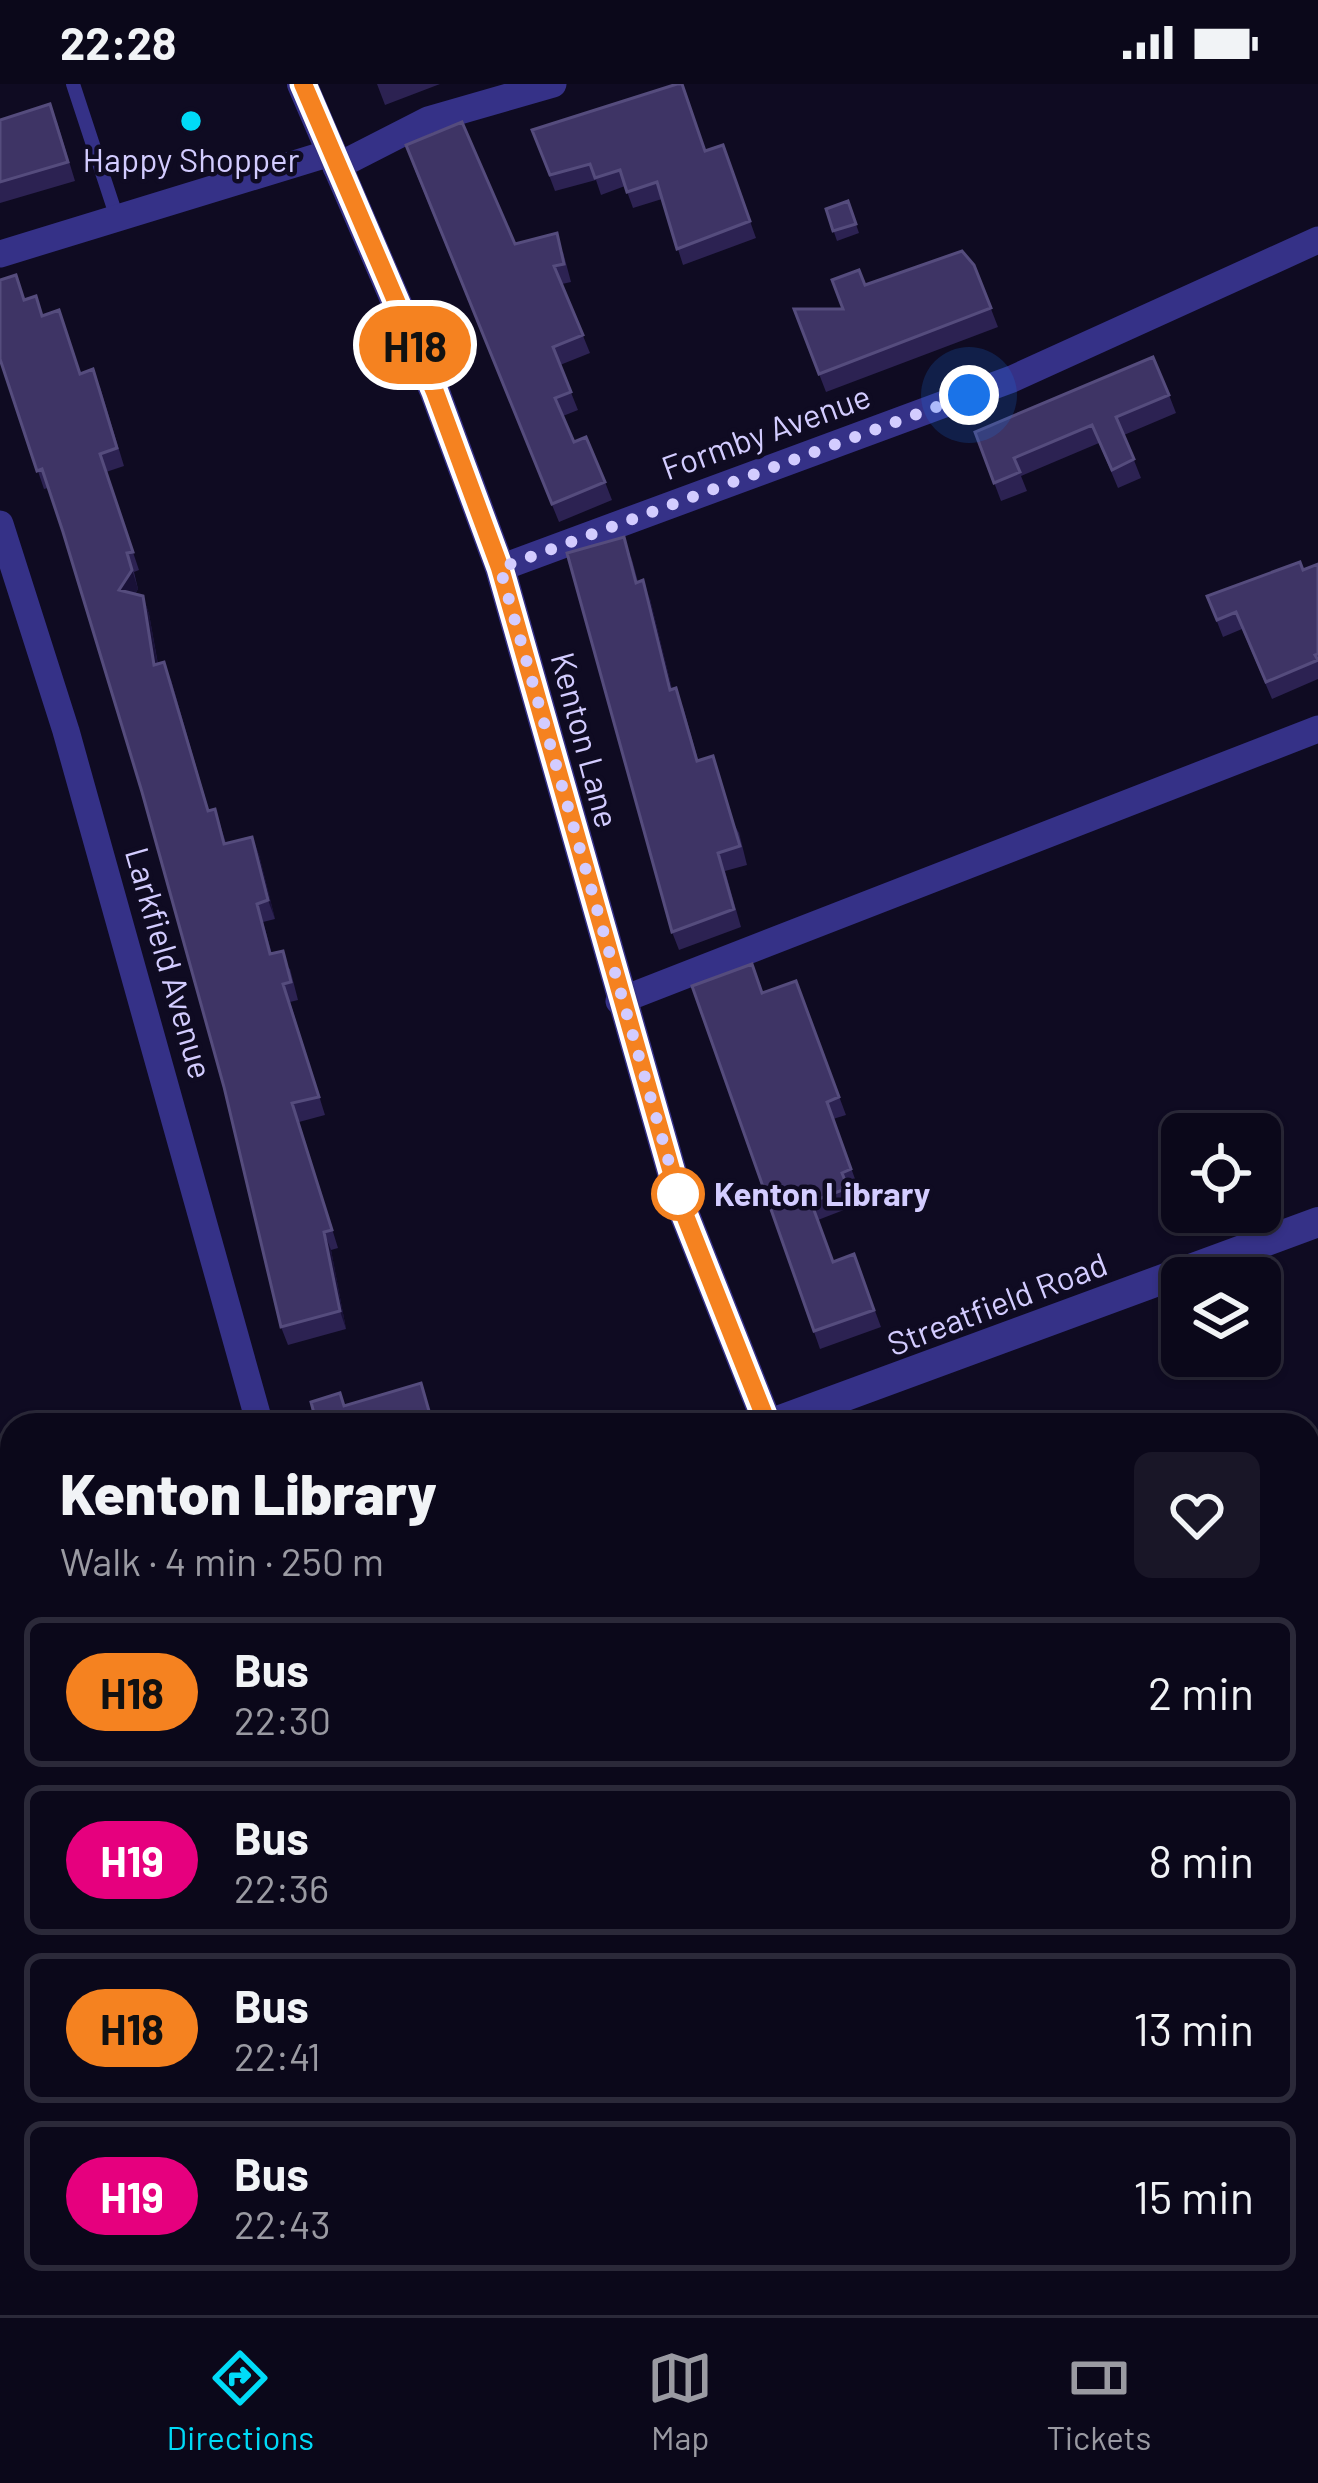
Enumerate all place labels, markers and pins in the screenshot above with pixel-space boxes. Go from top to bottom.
marker: Happy Shopper [178,108,204,134]
place label: Happy Shopper [82,139,300,179]
marker: Kenton Library [653,1169,703,1219]
place label: Kenton Library [714,1173,931,1213]

